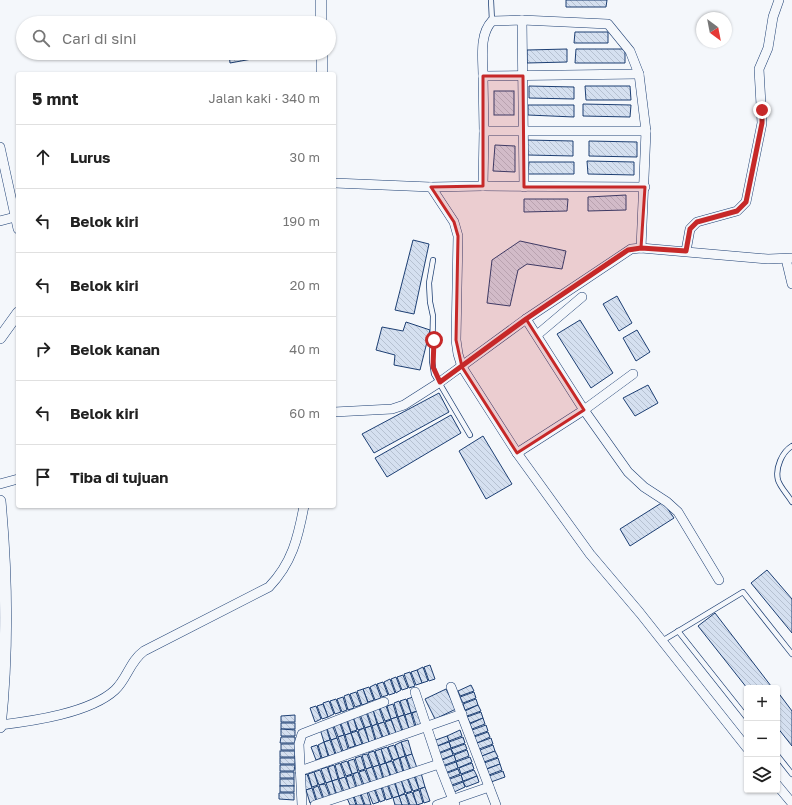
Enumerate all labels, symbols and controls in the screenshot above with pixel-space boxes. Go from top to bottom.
north arrow [696,12,732,48]
search box [16,16,336,60]
icon: search [30,27,52,49]
text: Cari di sini [62,29,137,47]
text: 5 mnt [32,88,79,109]
text: Jalan kaki · 340 m [209,90,320,106]
route end [753,101,771,119]
icon: ahead [32,146,54,168]
text: Lurus [70,148,111,166]
text: 30 m [290,149,320,165]
icon: left [32,210,54,232]
text: Belok kiri [70,212,139,230]
text: 190 m [283,213,320,229]
icon: left [32,274,54,296]
text: Belok kiri [70,276,139,294]
text: 20 m [290,277,320,293]
route start [425,331,443,349]
icon: right [32,338,54,360]
text: Belok kanan [70,340,160,358]
text: 40 m [289,341,320,357]
icon: left [32,402,54,424]
text: Belok kiri [70,404,139,422]
text: 60 m [289,405,320,421]
icon: arrive [32,466,54,488]
text: Tiba di tujuan [70,468,168,486]
map controls [744,685,780,793]
button: + [744,685,780,721]
button: − [744,721,780,757]
button: layers [744,757,780,793]

